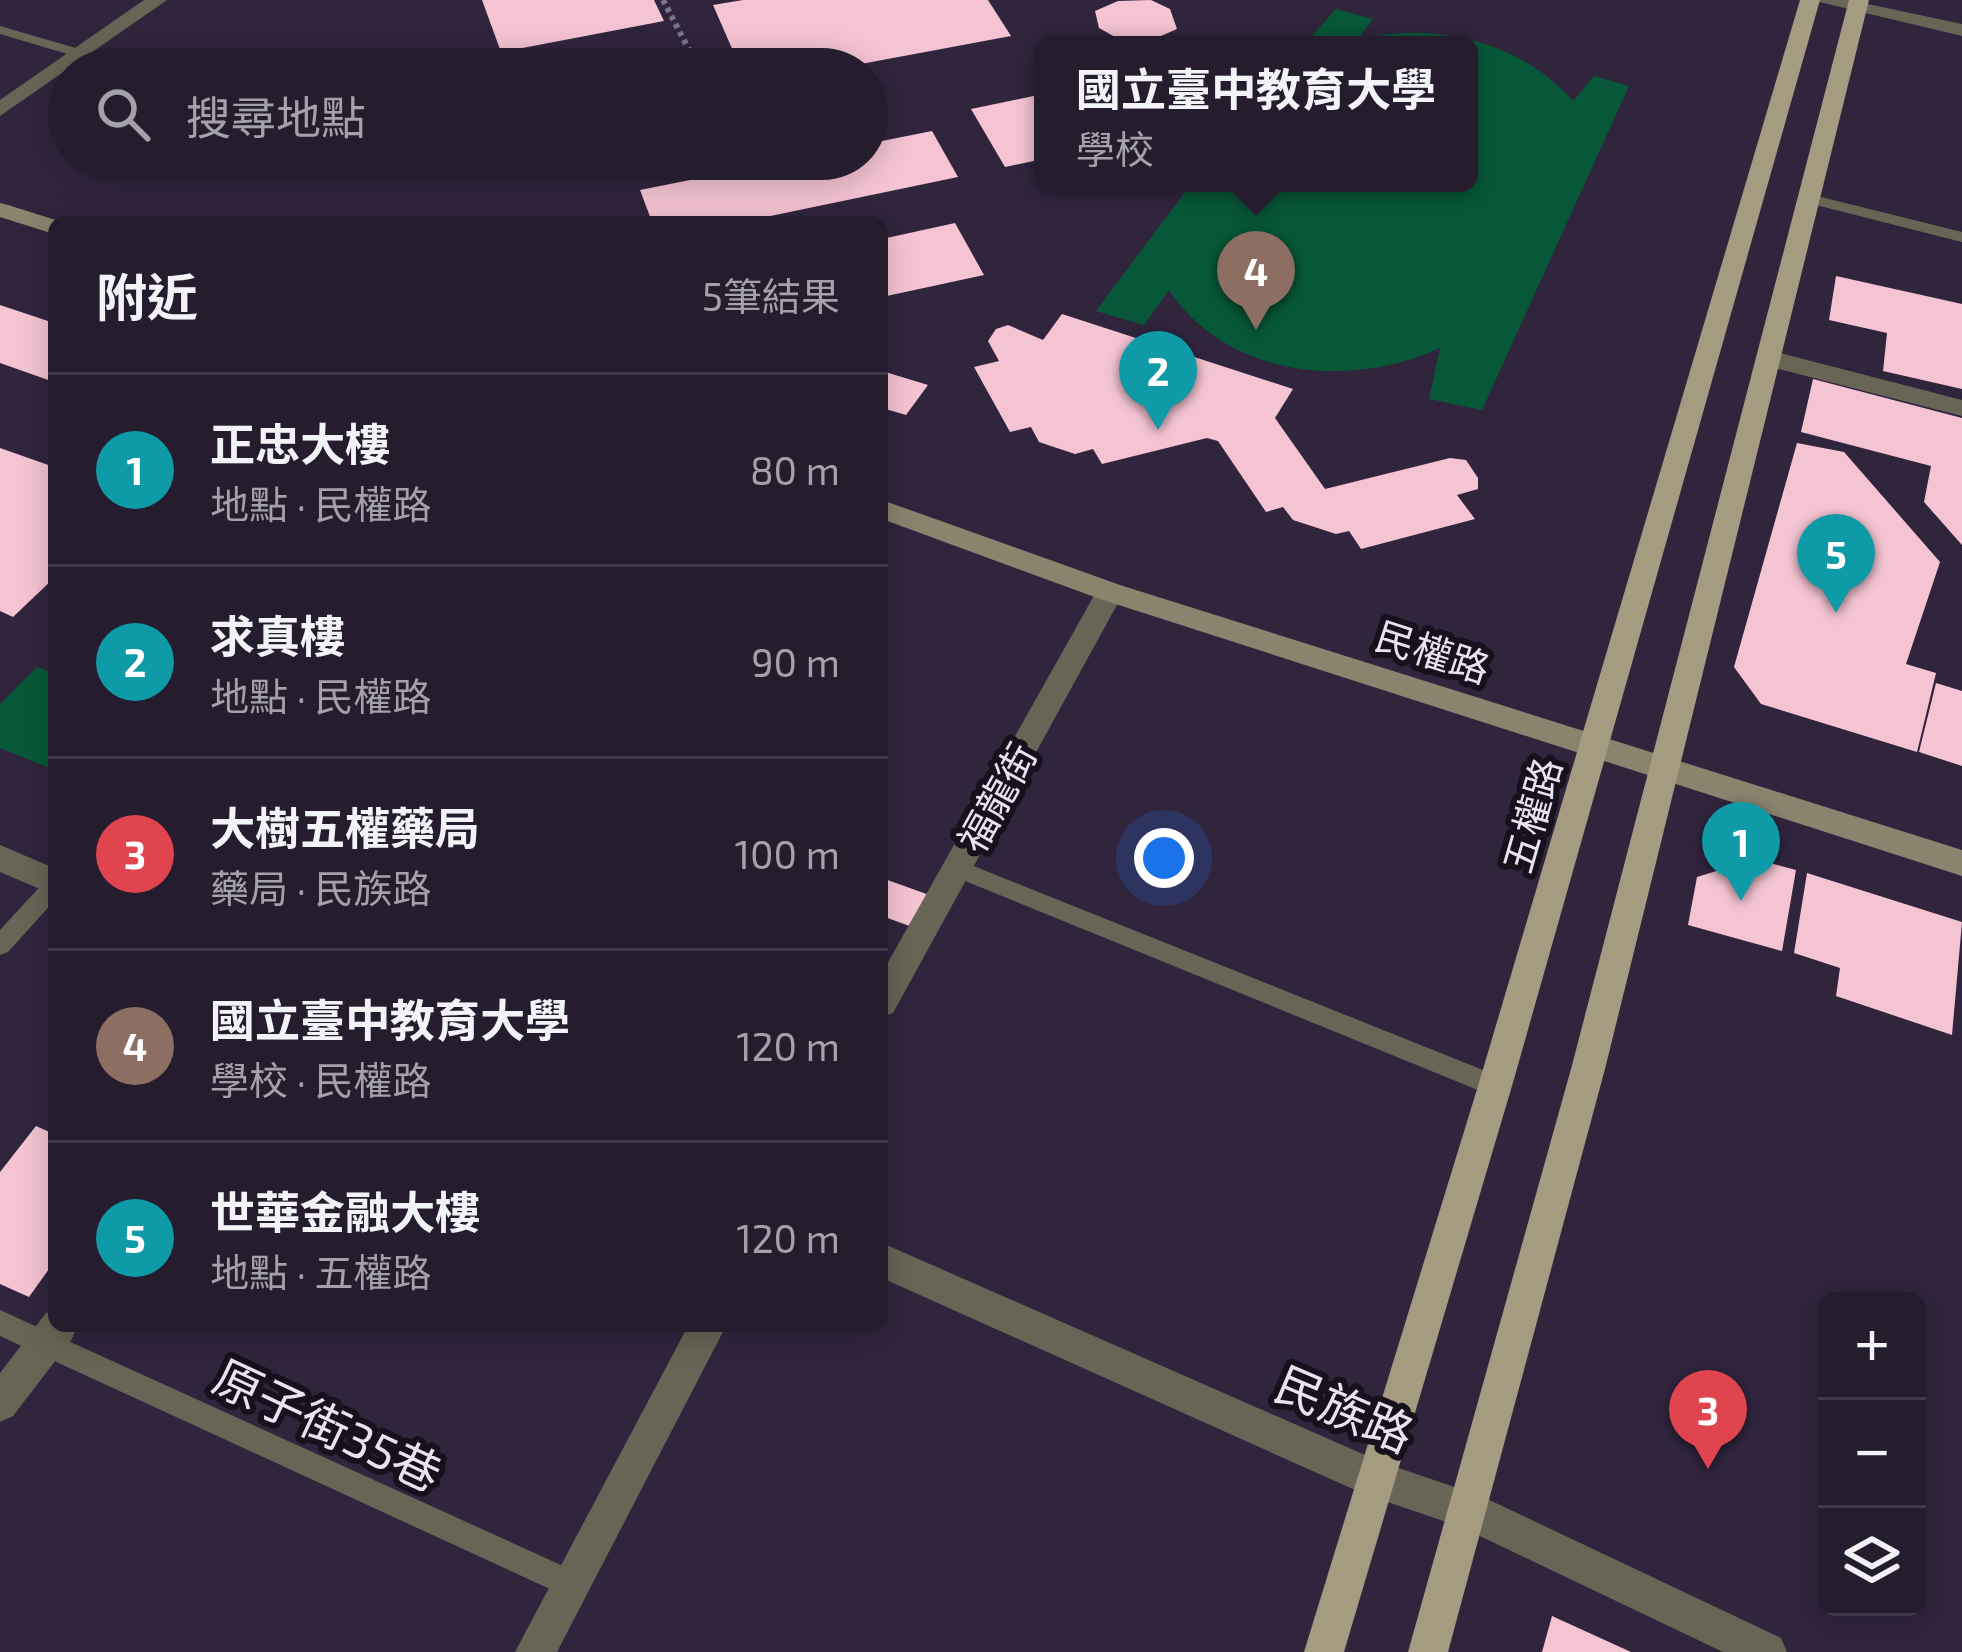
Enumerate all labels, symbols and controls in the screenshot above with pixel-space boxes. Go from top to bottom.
popup [1034,36,1478,192]
search box [48,48,888,180]
text: 國立臺中教育大學 [1076,61,1436,115]
icon: search [90,81,156,147]
text: 搜尋地點 [186,89,366,143]
text: 學校 [1076,125,1154,172]
pin: 4 [1217,231,1295,330]
text: 附近 [96,265,198,326]
text: 5筆結果 [702,272,840,319]
pin: 2 [1119,331,1197,430]
text: 正忠大樓 [210,416,390,470]
text: 1 [127,446,143,493]
text: 80 m [750,446,840,493]
text: 地點 · 民權路 [210,480,432,527]
pin: 5 [1797,514,1875,613]
text: 求真樓 [210,608,345,662]
street label: 民權路 [1370,611,1496,691]
text: 2 [124,638,146,685]
text: 90 m [751,638,840,685]
text: 地點 · 民權路 [210,672,432,719]
street label: 福龍街 [947,734,1045,860]
street label: 五權路 [1492,752,1570,878]
text: 大樹五權藥局 [210,800,480,854]
pin: 1 [1702,802,1780,901]
your location [1134,828,1194,888]
text: 3 [124,830,146,877]
text: 100 m [735,830,840,877]
text: 藥局 · 民族路 [210,864,432,911]
text: 國立臺中教育大學 [210,992,570,1046]
text: 4 [123,1022,147,1069]
text: 120 m [736,1022,840,1069]
text: 學校 · 民權路 [210,1056,432,1103]
text: 世華金融大樓 [210,1184,480,1238]
text: 5 [124,1214,146,1261]
text: 120 m [736,1214,840,1261]
text: 地點 · 五權路 [210,1248,432,1295]
map controls [1818,1292,1926,1616]
button: + [1818,1292,1926,1400]
street label: 原子街35巷 [205,1346,451,1502]
street label: 民族路 [1267,1353,1423,1463]
pin: 3 [1669,1370,1747,1469]
button: − [1818,1400,1926,1508]
button: layers [1818,1508,1926,1616]

